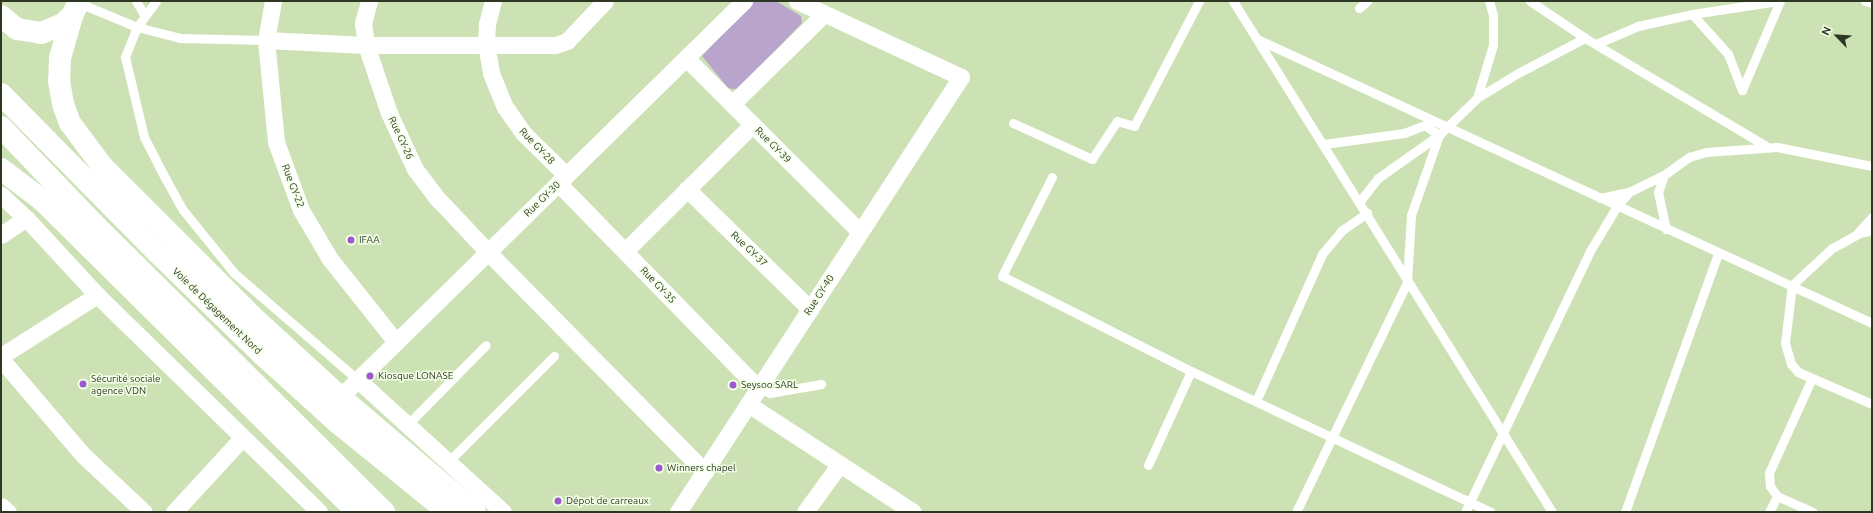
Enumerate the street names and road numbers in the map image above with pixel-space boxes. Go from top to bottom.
street label: Rue GY-26 [386,115,416,161]
street label: Rue GY-28 [517,125,557,167]
street label: Rue GY-39 [753,125,793,165]
street label: Rue GY-22 [279,162,307,210]
street label: Rue GY-30 [521,179,563,219]
street label: Rue GY-37 [728,229,770,269]
street label: Rue GY-35 [638,264,678,306]
street label: Voie de Dégagement Nord [170,265,264,357]
street label: Rue GY-40 [801,272,837,318]

